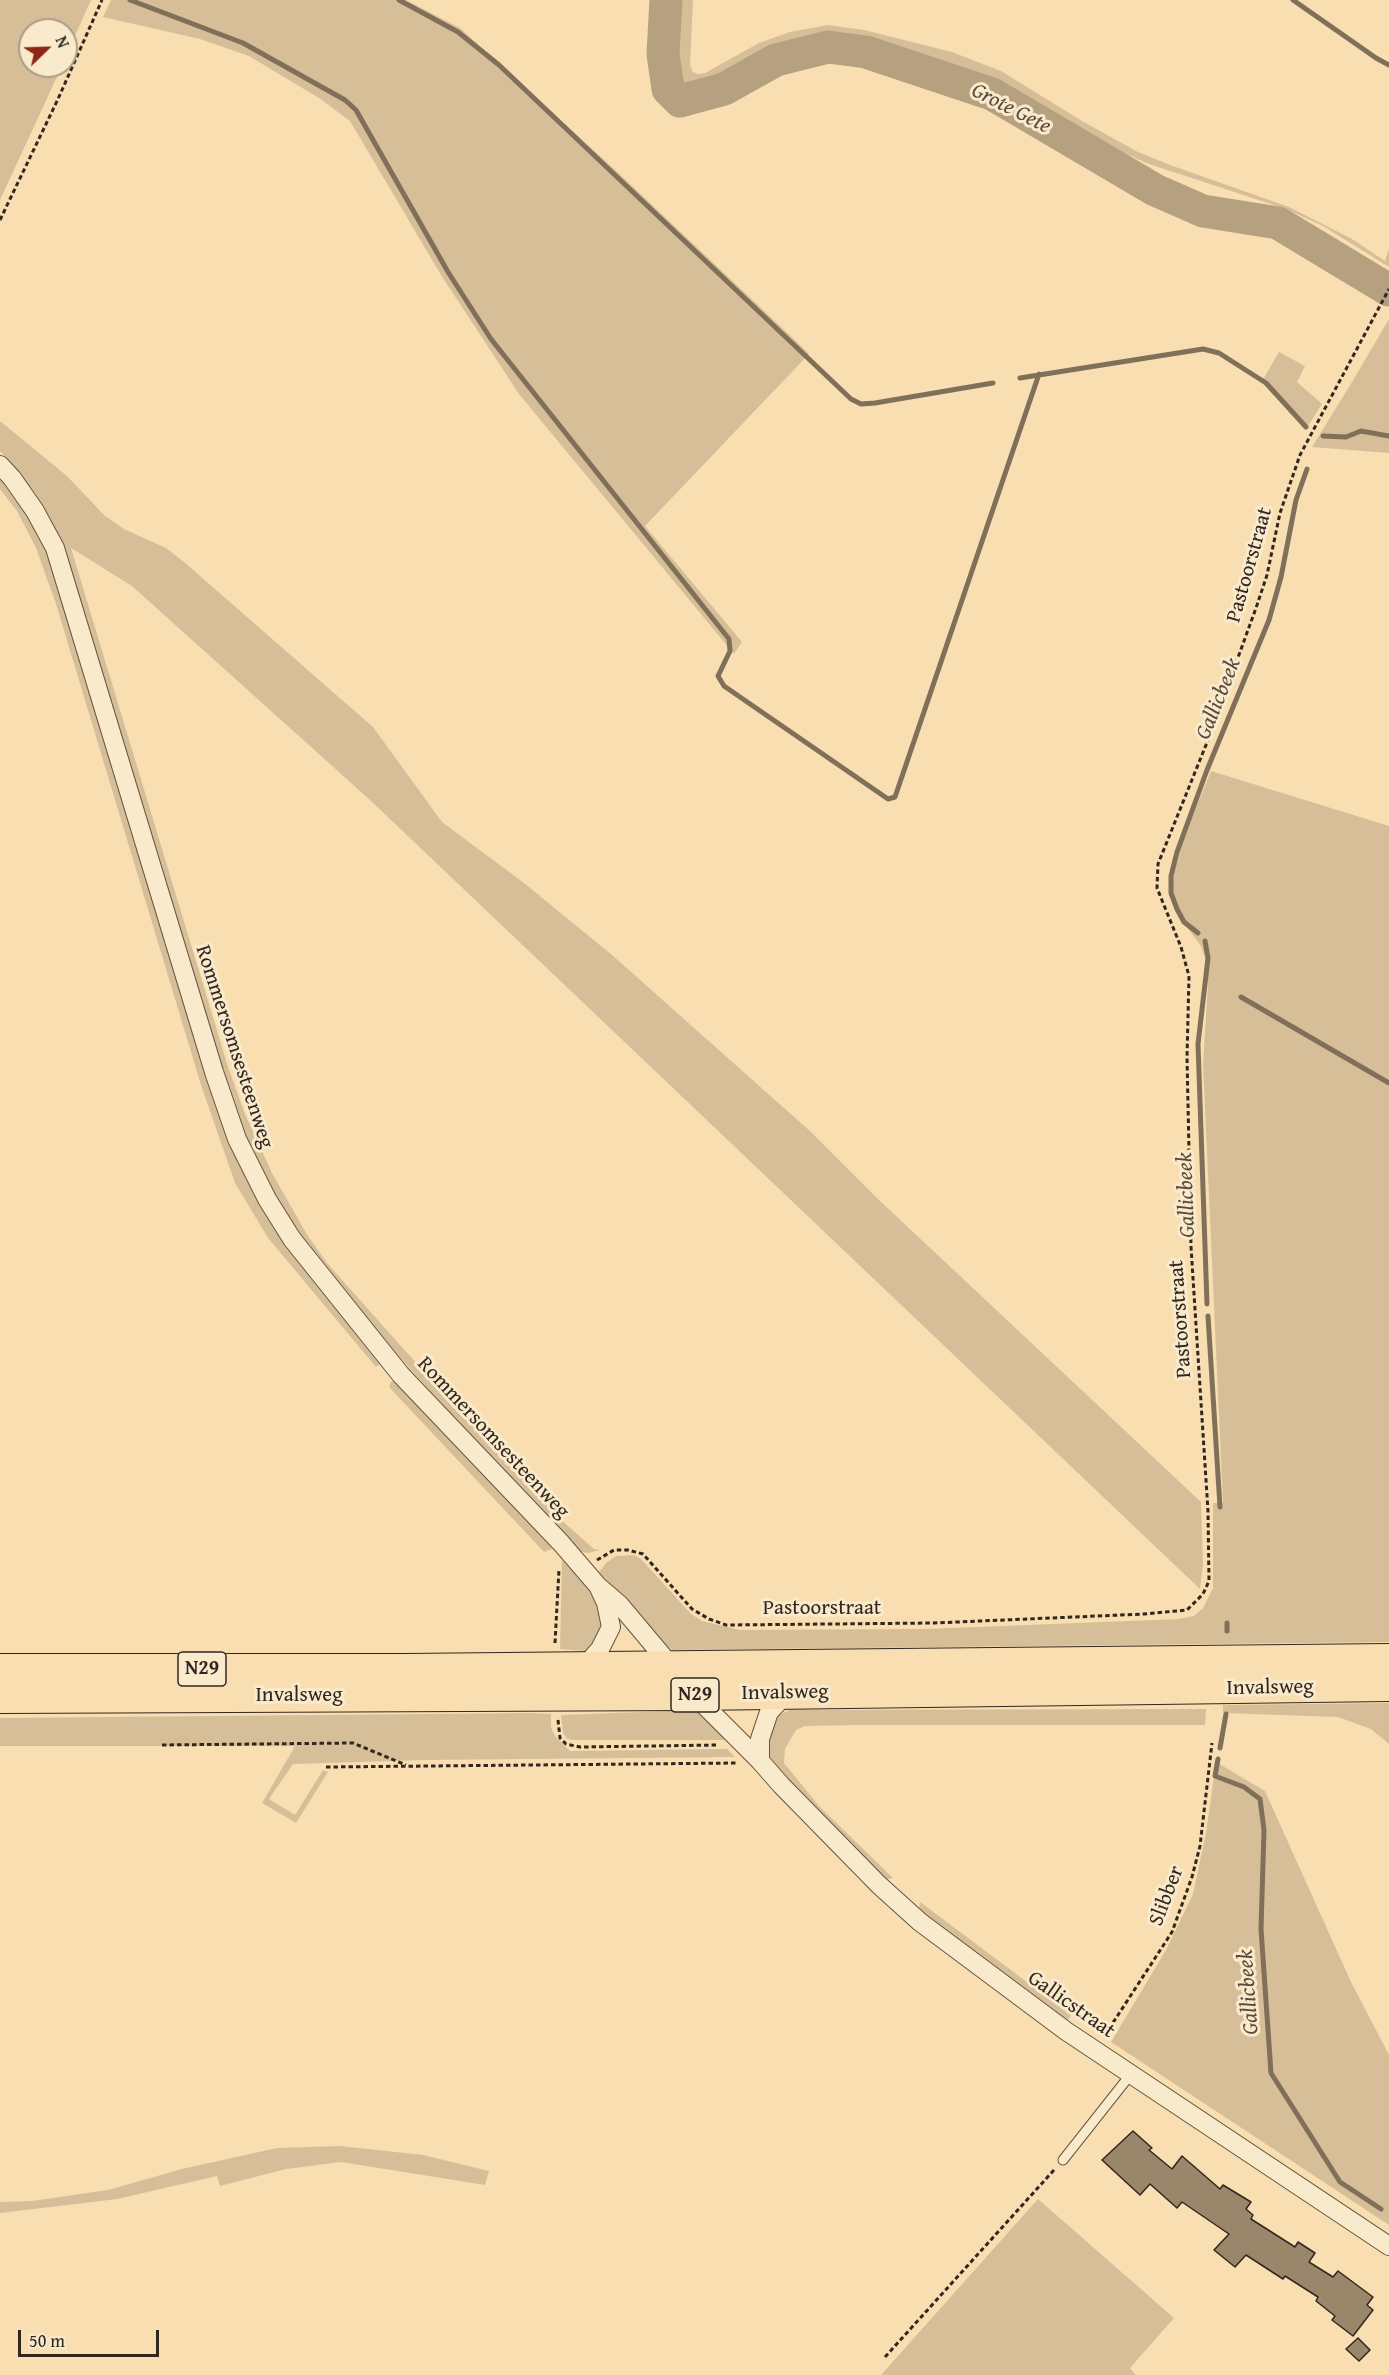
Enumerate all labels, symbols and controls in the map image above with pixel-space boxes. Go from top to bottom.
north arrow [18,18,78,78]
text: N [50,32,76,51]
water label: Grote Gete [967,78,1055,140]
street label: Pastoorstraat [1222,505,1278,625]
water label: Gallicbeek [1191,654,1247,744]
street label: Rommersomsesteenweg [189,942,279,1152]
water label: Gallicbeek [1172,1152,1202,1238]
street label: Pastoorstraat [1164,1259,1198,1379]
street label: Rommersomsesteenweg [411,1352,575,1524]
street label: Pastoorstraat [763,1596,881,1622]
road number: N29 [178,1652,226,1686]
street label: Invalsweg [1226,1675,1314,1701]
road number: N29 [671,1678,719,1712]
street label: Invalsweg [741,1680,829,1706]
street label: Invalsweg [255,1683,343,1709]
street label: Slibber [1144,1862,1190,1930]
water label: Gallicbeek [1233,1949,1265,2035]
street label: Gallicstraat [1023,1966,1119,2044]
scale bar [21,2318,162,2356]
text: 50 m [29,2327,65,2354]

